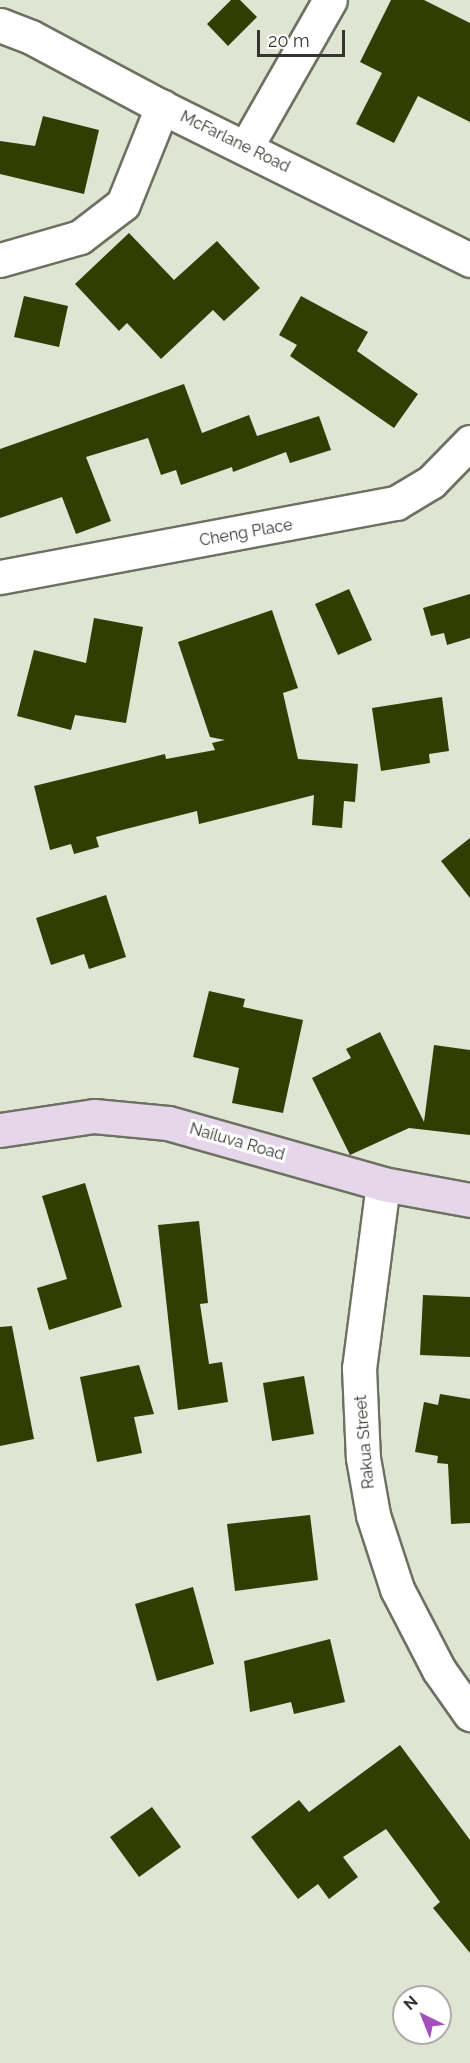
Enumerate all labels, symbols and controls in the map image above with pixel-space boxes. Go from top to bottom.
scale bar [260,18,348,56]
text: 20 m [268,30,310,51]
street label: McFarlane Road [177,107,293,177]
street label: Cheng Place [198,515,294,551]
street label: Nailuva Road [187,1119,287,1165]
street label: Rakua Street [351,1394,379,1490]
north arrow [392,1985,452,2045]
text: N [400,1992,422,2014]

